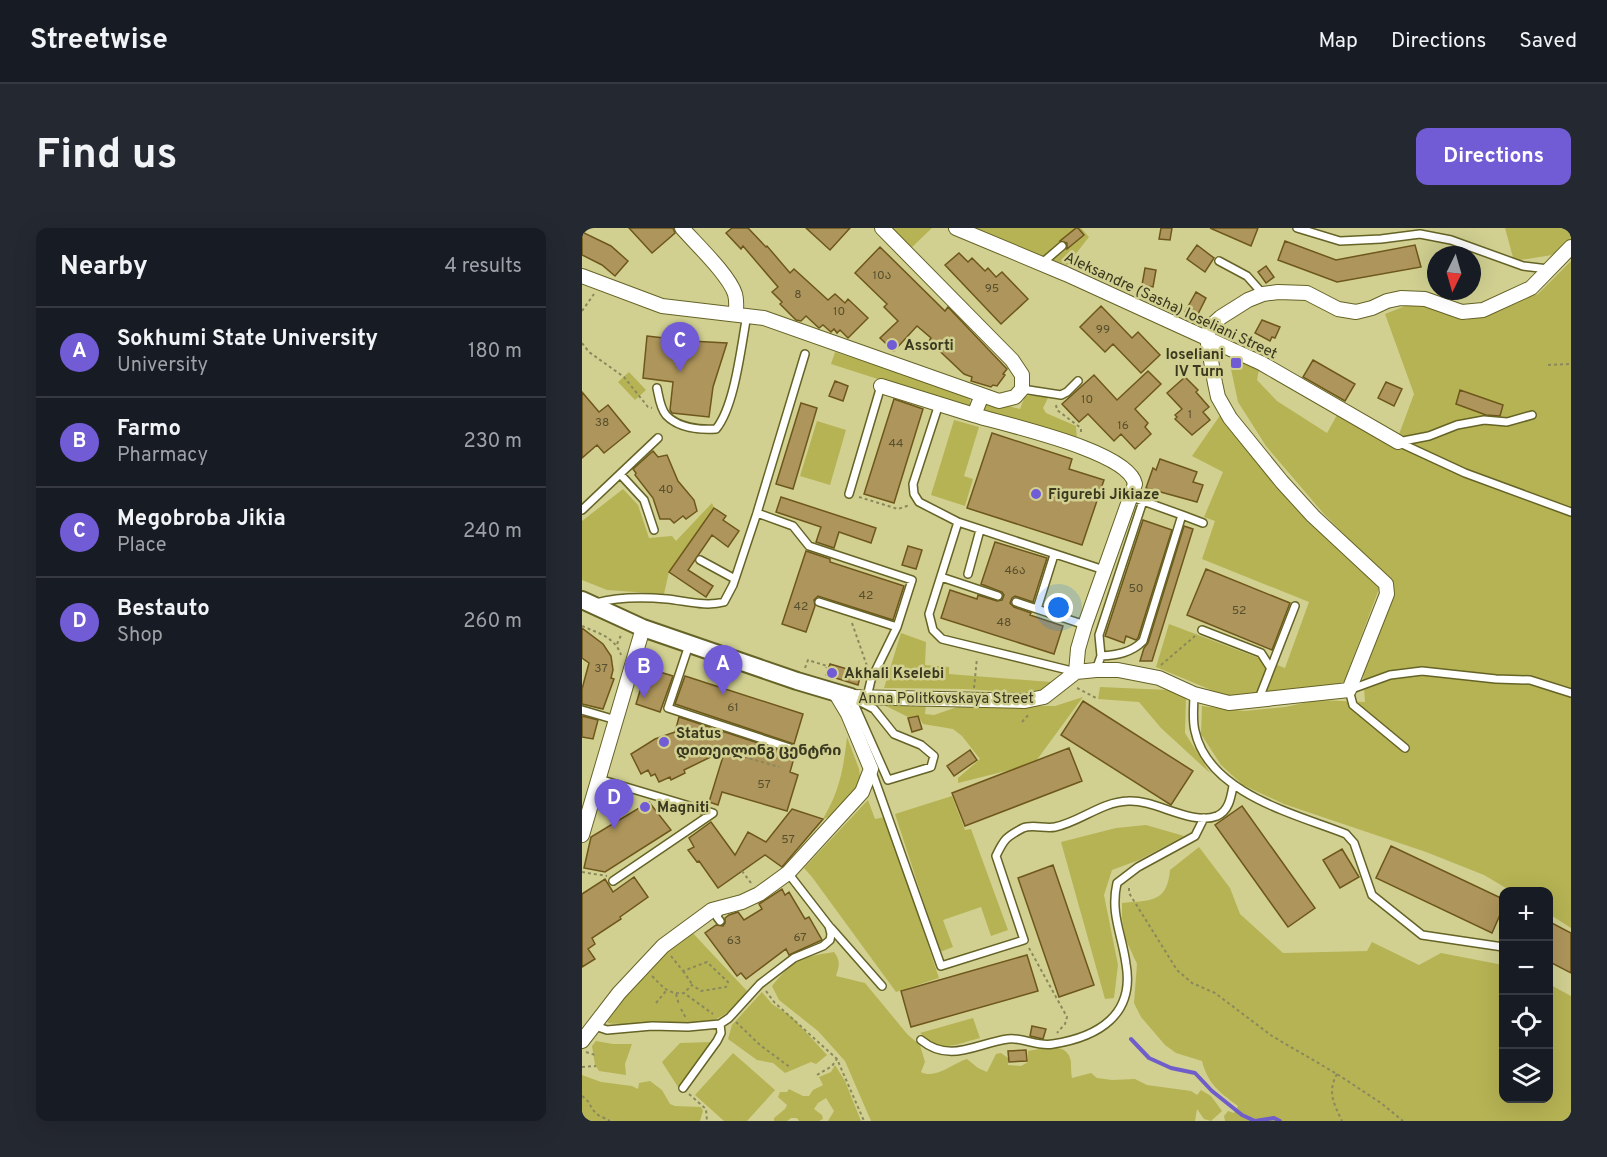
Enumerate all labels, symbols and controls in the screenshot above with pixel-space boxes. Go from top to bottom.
text: Streetwise [30,23,168,59]
text: Map [1318,28,1358,55]
text: Directions [1391,28,1486,55]
text: Saved [1519,28,1577,55]
button: Directions [1416,128,1571,185]
text: Find us [36,130,177,183]
north arrow [1427,246,1481,300]
street label: Aleksandre (Sasha) Ioseliani Street [1061,248,1280,364]
text: Nearby [60,251,148,284]
text: 4 results [445,254,522,280]
house number: 10ა [873,268,891,284]
house number: 95 [985,281,999,297]
house number: 8 [794,287,802,303]
house number: 10 [833,304,845,320]
pin: C [660,322,700,372]
house number: 99 [1096,322,1110,338]
text: Sokhumi State University [117,326,378,353]
place label: Assorti [904,337,954,356]
marker: Assorti [885,338,899,352]
text: A [72,339,87,365]
text: 180 m [468,339,522,365]
place label: Ioseliani IV Turn [1165,346,1224,382]
text: University [117,353,208,379]
marker: Ioseliani IV Turn [1229,356,1243,370]
house number: 10 [1081,392,1093,408]
house number: 1 [1188,407,1192,423]
house number: 38 [595,415,609,431]
text: Farmo [117,416,181,443]
house number: 16 [1117,418,1129,434]
text: B [73,429,86,455]
text: 230 m [463,429,522,455]
house number: 44 [889,436,903,452]
text: Pharmacy [117,443,208,469]
house number: 40 [658,482,674,498]
place label: Figurebi Jikiaze [1048,486,1159,505]
marker: Figurebi Jikiaze [1029,487,1043,501]
text: Megobroba Jikia [117,506,286,533]
text: C [73,519,86,545]
text: 240 m [463,519,522,545]
text: Place [117,533,167,559]
house number: 46ა [1004,563,1026,579]
house number: 50 [1128,581,1144,597]
house number: 42 [859,588,873,604]
your location [1044,593,1073,622]
text: Bestauto [117,596,210,623]
house number: 42 [794,599,808,615]
house number: 52 [1232,603,1246,619]
text: D [72,609,87,635]
text: 260 m [463,609,522,635]
house number: 48 [997,615,1011,631]
text: Shop [117,623,163,649]
pin: A [704,646,742,695]
pin: B [624,648,664,698]
house number: 37 [594,661,608,677]
place label: Akhali Kselebi [844,665,944,684]
marker: Akhali Kselebi [825,666,839,680]
street label: Anna Politkovskaya Street [858,690,1034,709]
house number: 61 [727,700,739,716]
place label: Status დითეილინგ ცენტრი [676,725,841,761]
marker: Status დითეილინგ ცენტრი [657,735,671,749]
house number: 57 [757,777,771,793]
pin: D [594,780,633,829]
place label: Magniti [657,799,709,818]
marker: Magniti [638,800,652,814]
house number: 57 [781,832,795,848]
map controls [1499,887,1553,1103]
button: + [1499,887,1553,941]
house number: 67 [793,930,807,946]
house number: 63 [727,933,741,949]
button: − [1499,941,1553,995]
button: locate [1499,995,1553,1049]
button: layers [1499,1049,1553,1103]

